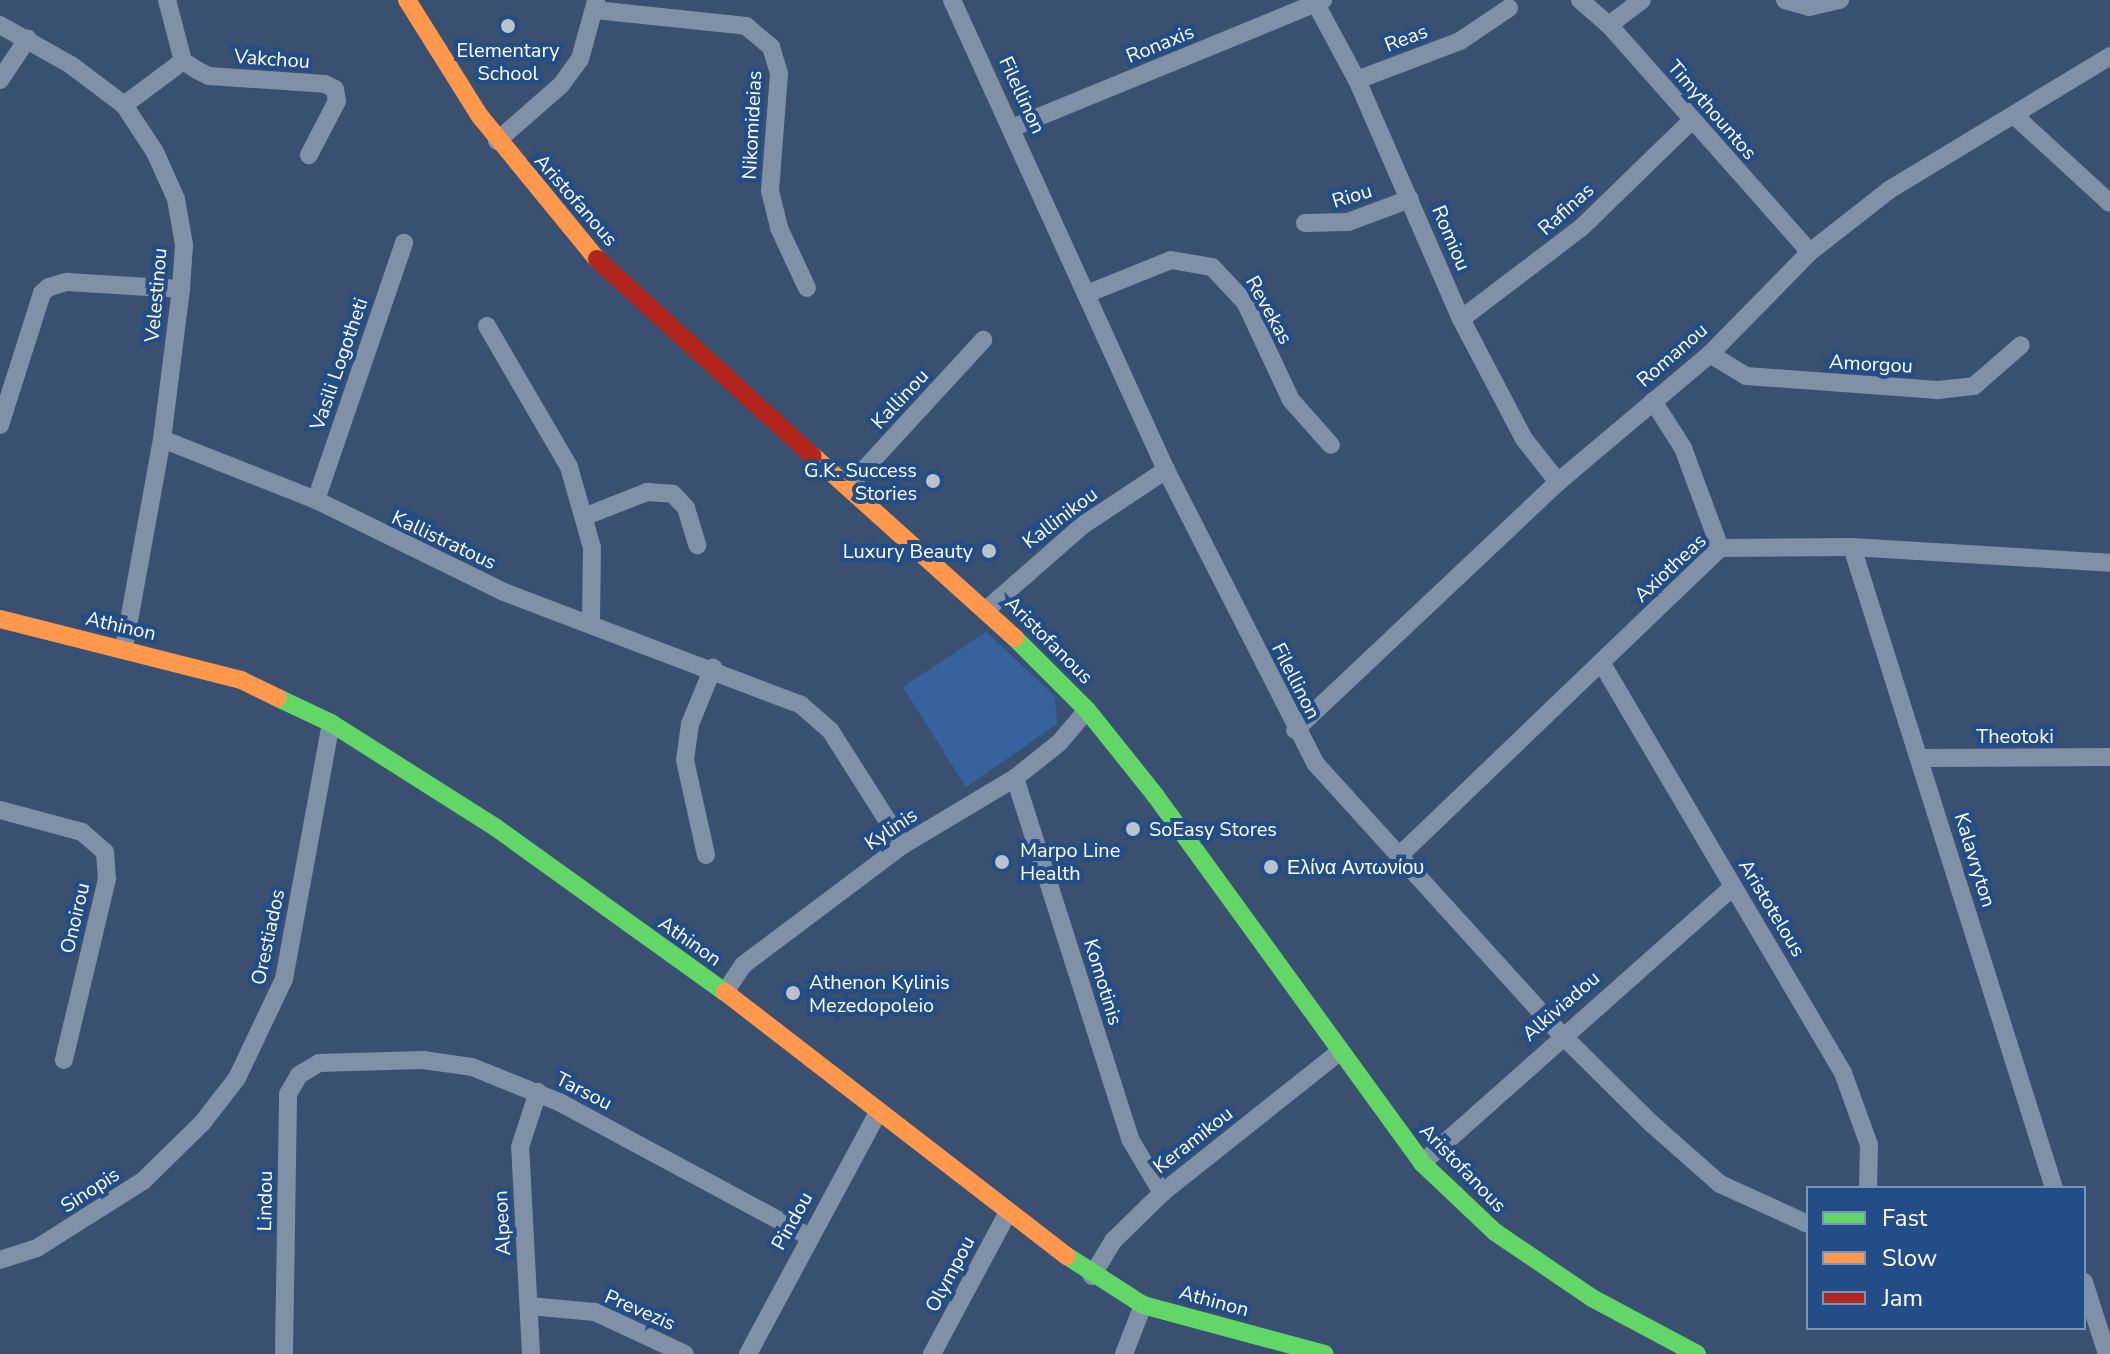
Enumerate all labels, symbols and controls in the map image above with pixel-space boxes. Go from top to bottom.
marker: Elementary School [499,17,517,35]
street label: Reas [1381,19,1431,57]
street label: Ronaxis [1123,20,1197,68]
place label: Elementary School [457,38,559,85]
street label: Vakchou [233,44,311,74]
street label: Filellinon [994,53,1050,137]
street label: Timythountos [1662,55,1762,165]
street label: Nikomideias [737,70,767,180]
street label: Aristofanous [529,149,623,251]
street label: Rafinas [1533,178,1599,240]
street label: Riou [1329,179,1375,213]
street label: Romiou [1427,202,1475,274]
street label: Velestinou [140,247,172,343]
street label: Revekas [1240,272,1298,348]
street label: Vasili Logotheti [305,295,373,433]
street label: Romanou [1632,318,1712,392]
street label: Amorgou [1828,350,1914,378]
street label: Kallinou [866,364,934,434]
place label: G.K. Success Stories [804,458,917,505]
marker: G.K. Success Stories [924,472,942,490]
street label: Kallinikou [1018,482,1102,554]
street label: Kallistratous [388,505,500,575]
street label: Axiotheas [1629,529,1711,607]
place label: Luxury Beauty [843,539,973,563]
marker: Luxury Beauty [980,542,998,560]
street label: Aristofanous [1000,591,1098,689]
street label: Athinon [84,606,158,646]
street label: Filellinon [1267,639,1325,723]
street label: Theotoki [1976,724,2054,748]
street label: Kylinis [860,803,922,855]
street label: Kalavryton [1949,810,2001,910]
place label: SoEasy Stores [1149,817,1277,841]
marker: SoEasy Stores [1124,820,1142,838]
place label: Marpo Line Health [1020,838,1120,885]
marker: Marpo Line Health [991,851,1013,873]
place label: Ελίνα Αντωνίου [1287,855,1424,879]
street label: Aristotelous [1734,855,1810,961]
marker: Ελίνα Αντωνίου [1262,858,1280,876]
street label: Onoirou [55,880,95,956]
street label: Orestiados [246,887,290,987]
street label: Athinon [654,911,726,971]
street label: Komotinis [1079,936,1127,1028]
street label: Alkiviadou [1517,966,1605,1046]
place label: Athenon Kylinis Mezedopoleio [809,970,950,1017]
marker: Athenon Kylinis Mezedopoleio [784,984,802,1002]
street label: Tarsou [552,1067,616,1115]
street label: Keramikou [1148,1101,1238,1179]
street label: Aristofanous [1415,1119,1511,1217]
street label: Sinopis [56,1162,124,1218]
street label: Lindou [252,1170,278,1232]
legend [1806,1186,2086,1330]
street label: Pindou [766,1188,818,1254]
street label: Alpeon [488,1190,516,1256]
text: Fast [1882,1202,1927,1234]
street label: Olympou [920,1232,980,1316]
text: Slow [1882,1242,1937,1274]
street label: Athinon [1177,1280,1251,1322]
text: Jam [1882,1282,1923,1314]
street label: Prevezis [601,1284,679,1336]

